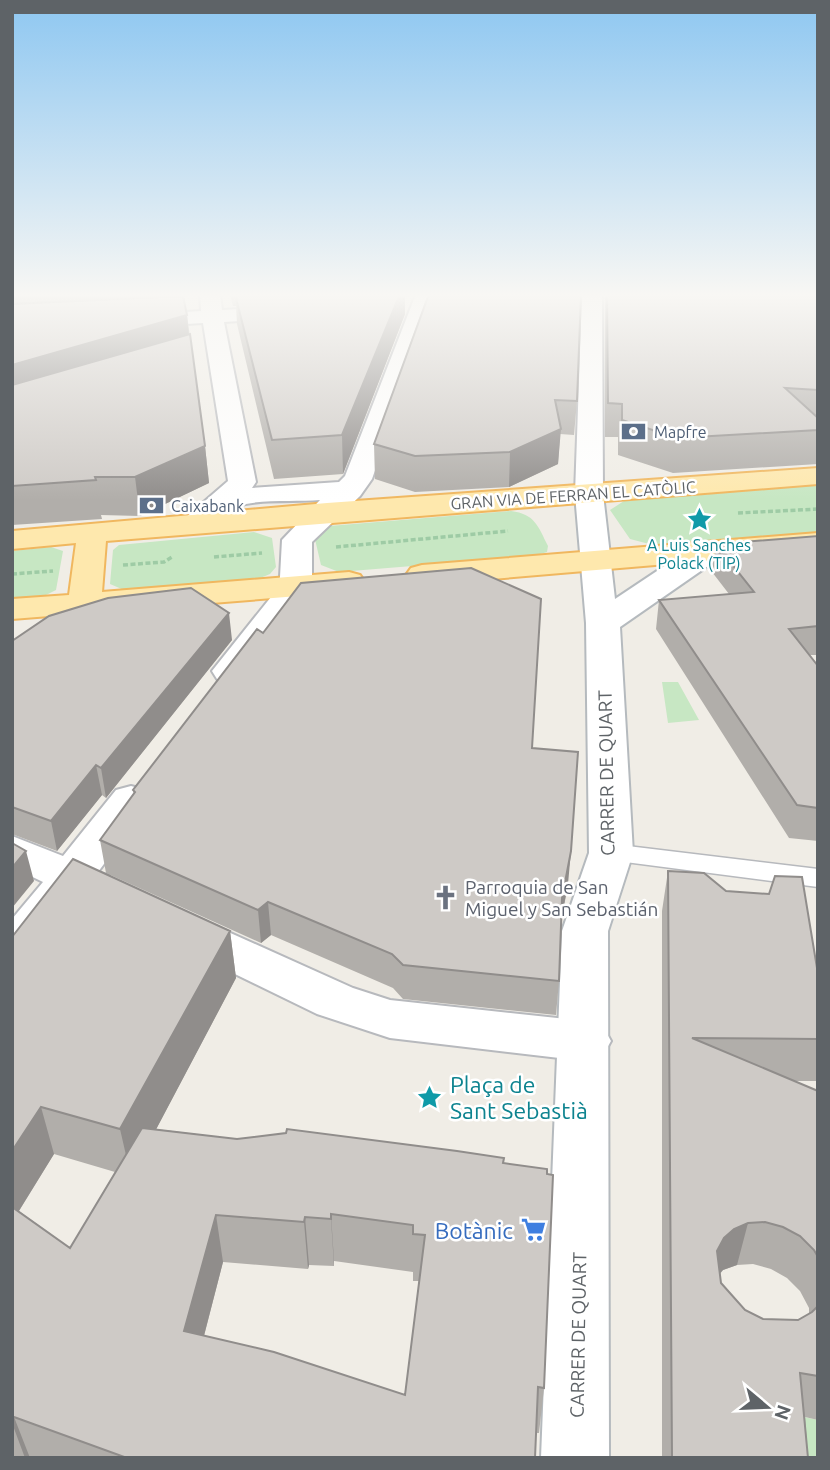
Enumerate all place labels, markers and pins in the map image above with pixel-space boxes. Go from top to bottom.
bank icon: Mapfre [620,418,648,446]
place label: Mapfre [654,423,706,441]
bank icon: Caixabank [137,492,165,520]
place label: Caixabank [171,497,244,515]
place icon: A Luis Sanches Polack (TIP) [685,505,713,533]
place label: A Luis Sanches Polack (TIP) [647,536,751,573]
place label: Parroquia de San Miguel y San Sebastián [465,876,658,920]
church icon: Parroquia de San Miguel y San Sebastián [431,884,459,912]
place label: Plaça de Sant Sebastià [450,1072,588,1123]
place icon: Plaça de Sant Sebastià [416,1083,444,1111]
supermarket icon: Botànic [519,1216,547,1244]
place label: Botànic [435,1218,513,1243]

